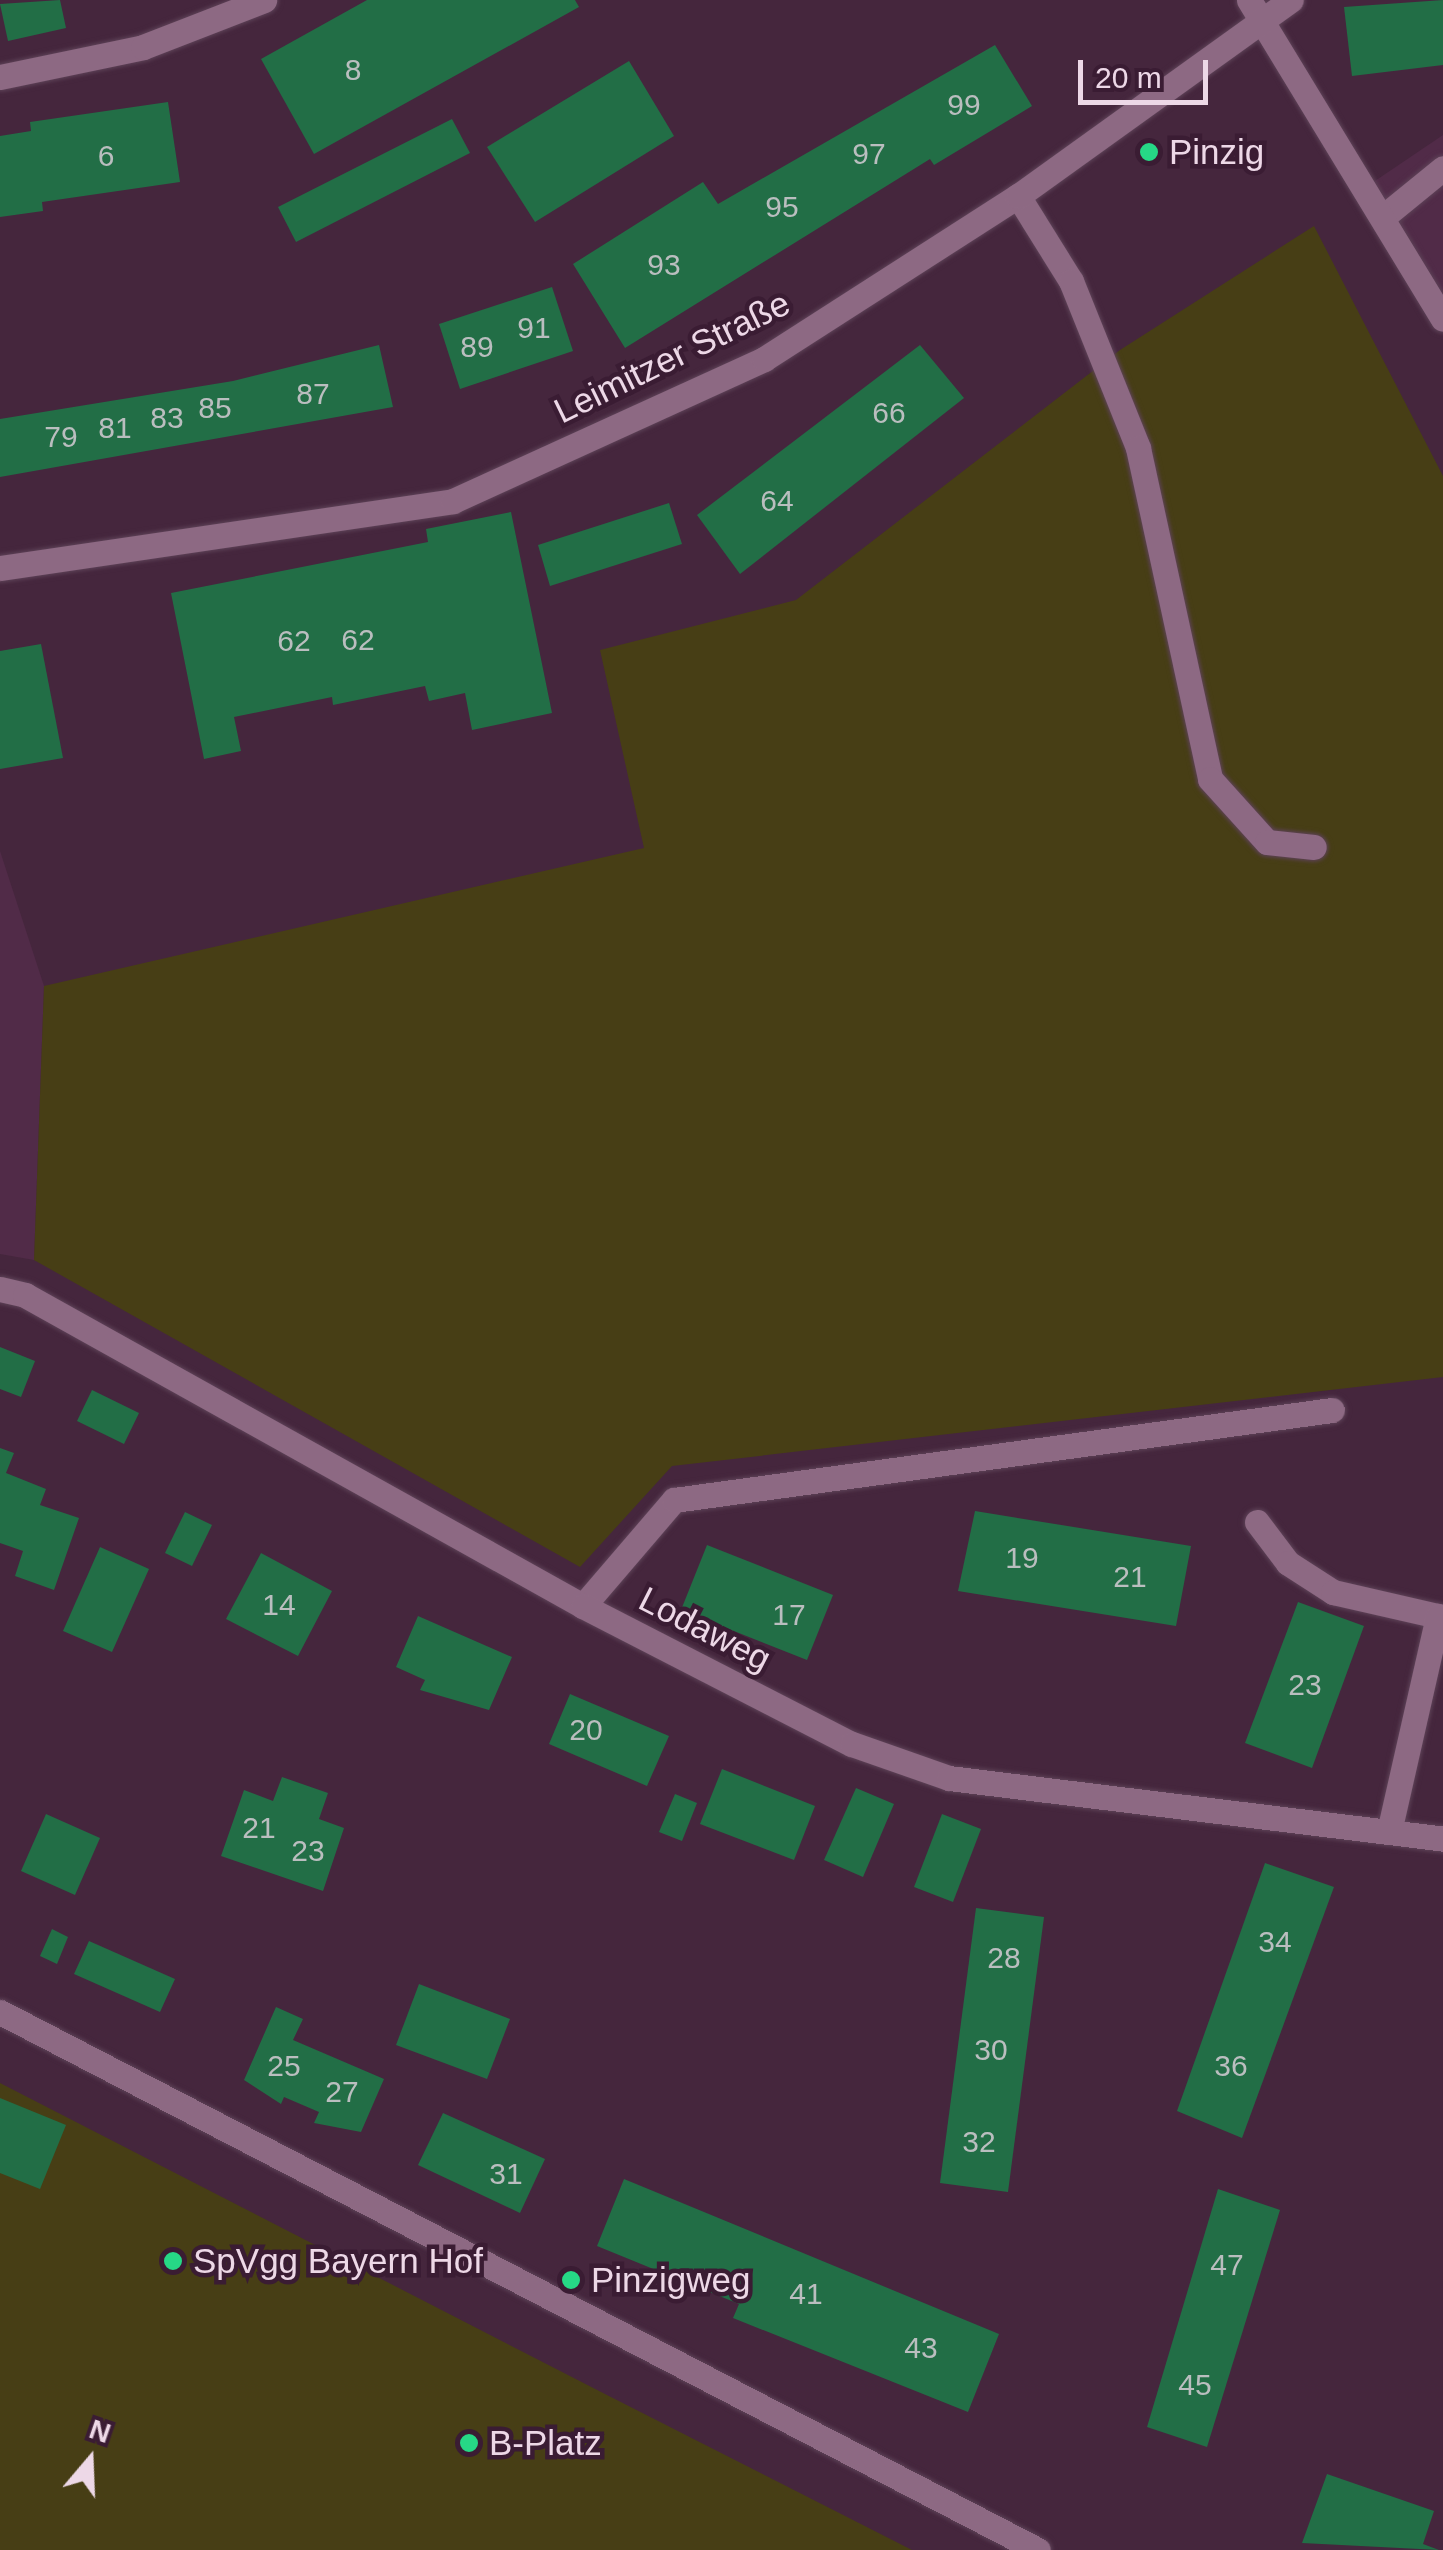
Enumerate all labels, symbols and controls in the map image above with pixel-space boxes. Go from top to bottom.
scale bar [1083,40,1213,102]
house number: 8 [345,52,361,88]
text: 20 m [1095,61,1162,94]
house number: 99 [947,87,981,123]
place label: Pinzig [1169,131,1264,173]
house number: 97 [852,136,886,172]
house number: 6 [98,138,114,174]
marker: Pinzig [1138,141,1160,163]
house number: 95 [765,189,799,225]
house number: 93 [647,247,681,283]
street label: Leimitzer Straße [547,282,797,432]
house number: 91 [517,310,551,346]
house number: 89 [460,329,494,365]
house number: 87 [296,376,330,412]
house number: 85 [198,390,232,426]
house number: 66 [872,395,906,431]
house number: 83 [150,400,184,436]
house number: 81 [98,410,132,446]
house number: 79 [44,419,78,455]
house number: 64 [760,483,794,519]
house number: 62 [341,622,375,658]
house number: 62 [277,623,311,659]
house number: 19 [1005,1540,1039,1576]
house number: 21 [1113,1559,1147,1595]
street label: Lodaweg [632,1578,778,1680]
house number: 14 [262,1587,296,1623]
house number: 17 [772,1597,806,1633]
house number: 23 [1288,1667,1322,1703]
house number: 20 [569,1712,603,1748]
house number: 21 [242,1810,276,1846]
house number: 23 [291,1833,325,1869]
house number: 34 [1258,1924,1292,1960]
house number: 28 [987,1940,1021,1976]
house number: 30 [974,2032,1008,2068]
house number: 25 [267,2048,301,2084]
house number: 36 [1214,2048,1248,2084]
house number: 27 [325,2074,359,2110]
house number: 32 [962,2124,996,2160]
house number: 31 [489,2156,523,2192]
place label: SpVgg Bayern Hof [193,2240,483,2282]
house number: 47 [1210,2247,1244,2283]
marker: SpVgg Bayern Hof [162,2250,184,2272]
place label: Pinzigweg [591,2259,751,2301]
marker: Pinzigweg [560,2269,582,2291]
house number: 41 [789,2276,823,2312]
house number: 43 [904,2330,938,2366]
house number: 45 [1178,2367,1212,2403]
north arrow [40,2410,140,2510]
text: N [85,2413,115,2449]
place label: B-Platz [489,2422,602,2464]
marker: B-Platz [458,2432,480,2454]

